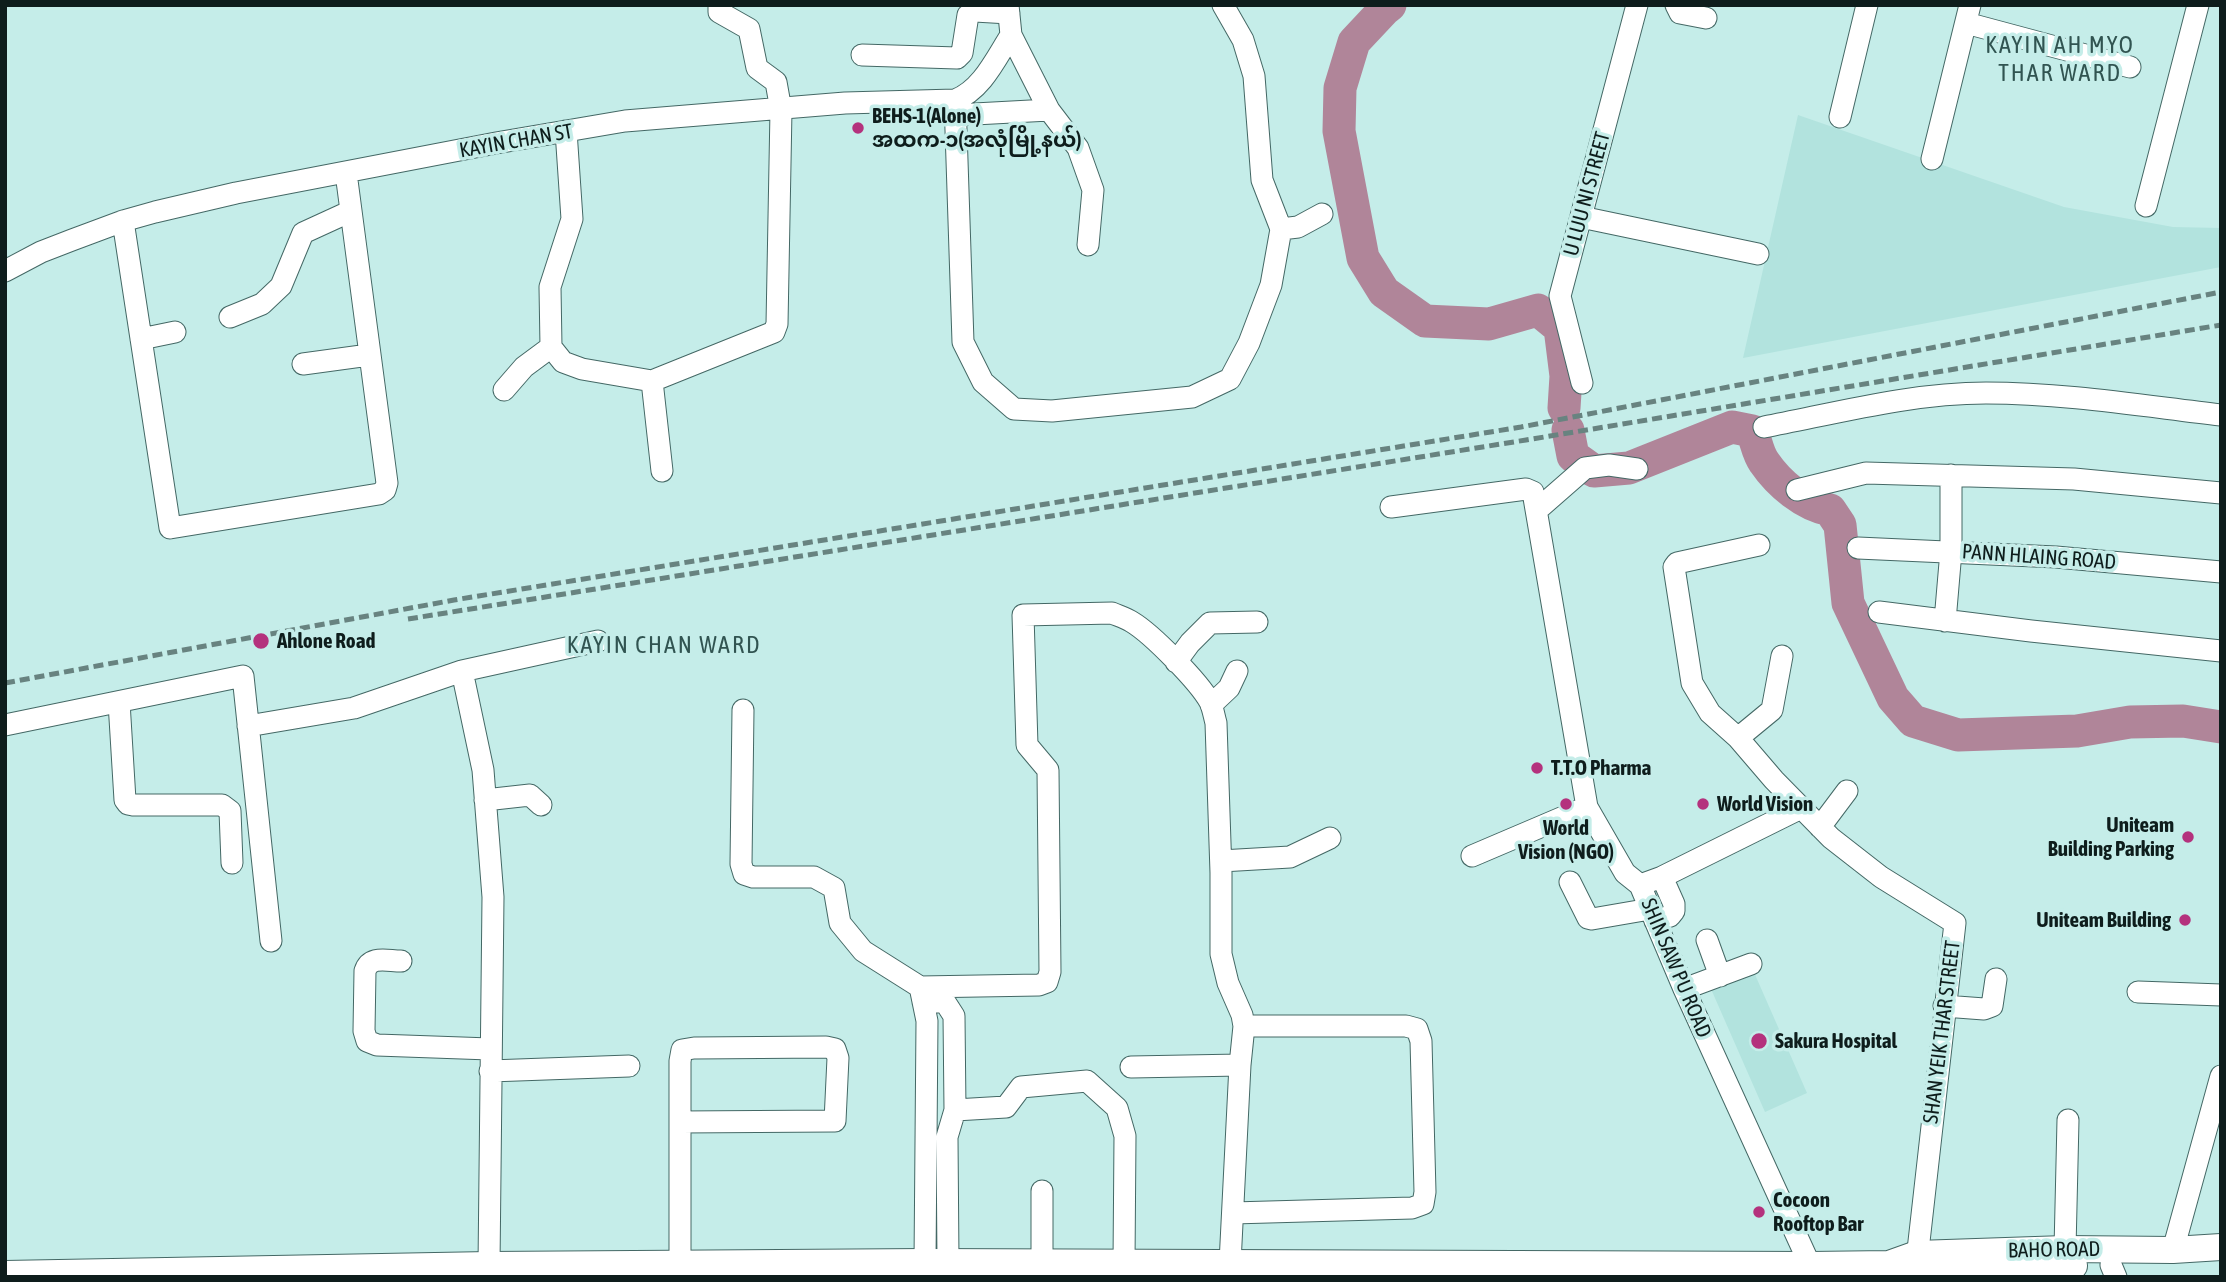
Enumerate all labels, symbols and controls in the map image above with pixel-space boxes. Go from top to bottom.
district label: KAYIN AH MYO THAR WARD [1987,31,2133,87]
place label: BEHS-1(Alone) အထက-၁(အလုံမြို့နယ်) [872,103,1081,153]
street label: KAYIN CHAN ST [457,119,575,163]
marker: BEHS-1(Alone) အထက-၁(အလုံမြို့နယ်) [850,120,866,136]
street label: U LUU NI STREET [1558,129,1616,259]
street label: PANN HLAING ROAD [1961,539,2117,575]
place label: Ahlone Road [277,628,375,654]
marker: Ahlone Road [251,631,271,651]
district label: KAYIN CHAN WARD [569,631,759,659]
place label: T.T.O Pharma [1551,755,1651,781]
marker: T.T.O Pharma [1529,760,1545,776]
place label: World Vision [1717,791,1813,817]
marker: World Vision (NGO) [1558,796,1574,812]
marker: World Vision [1695,796,1711,812]
place label: Uniteam Building Parking [2048,812,2174,862]
place label: World Vision (NGO) [1518,815,1614,865]
marker: Uniteam Building Parking [2180,829,2196,845]
street label: SHIN SAW PU ROAD [1635,895,1717,1041]
place label: Uniteam Building [2036,907,2171,933]
marker: Uniteam Building [2177,912,2193,928]
street label: SHAN YEIK THAR STREET [1918,939,1966,1125]
place label: Sakura Hospital [1775,1028,1897,1054]
marker: Sakura Hospital [1749,1031,1769,1051]
place label: Cocoon Rooftop Bar [1773,1187,1863,1237]
marker: Cocoon Rooftop Bar [1751,1204,1767,1220]
street label: BAHO ROAD [2008,1237,2100,1263]

